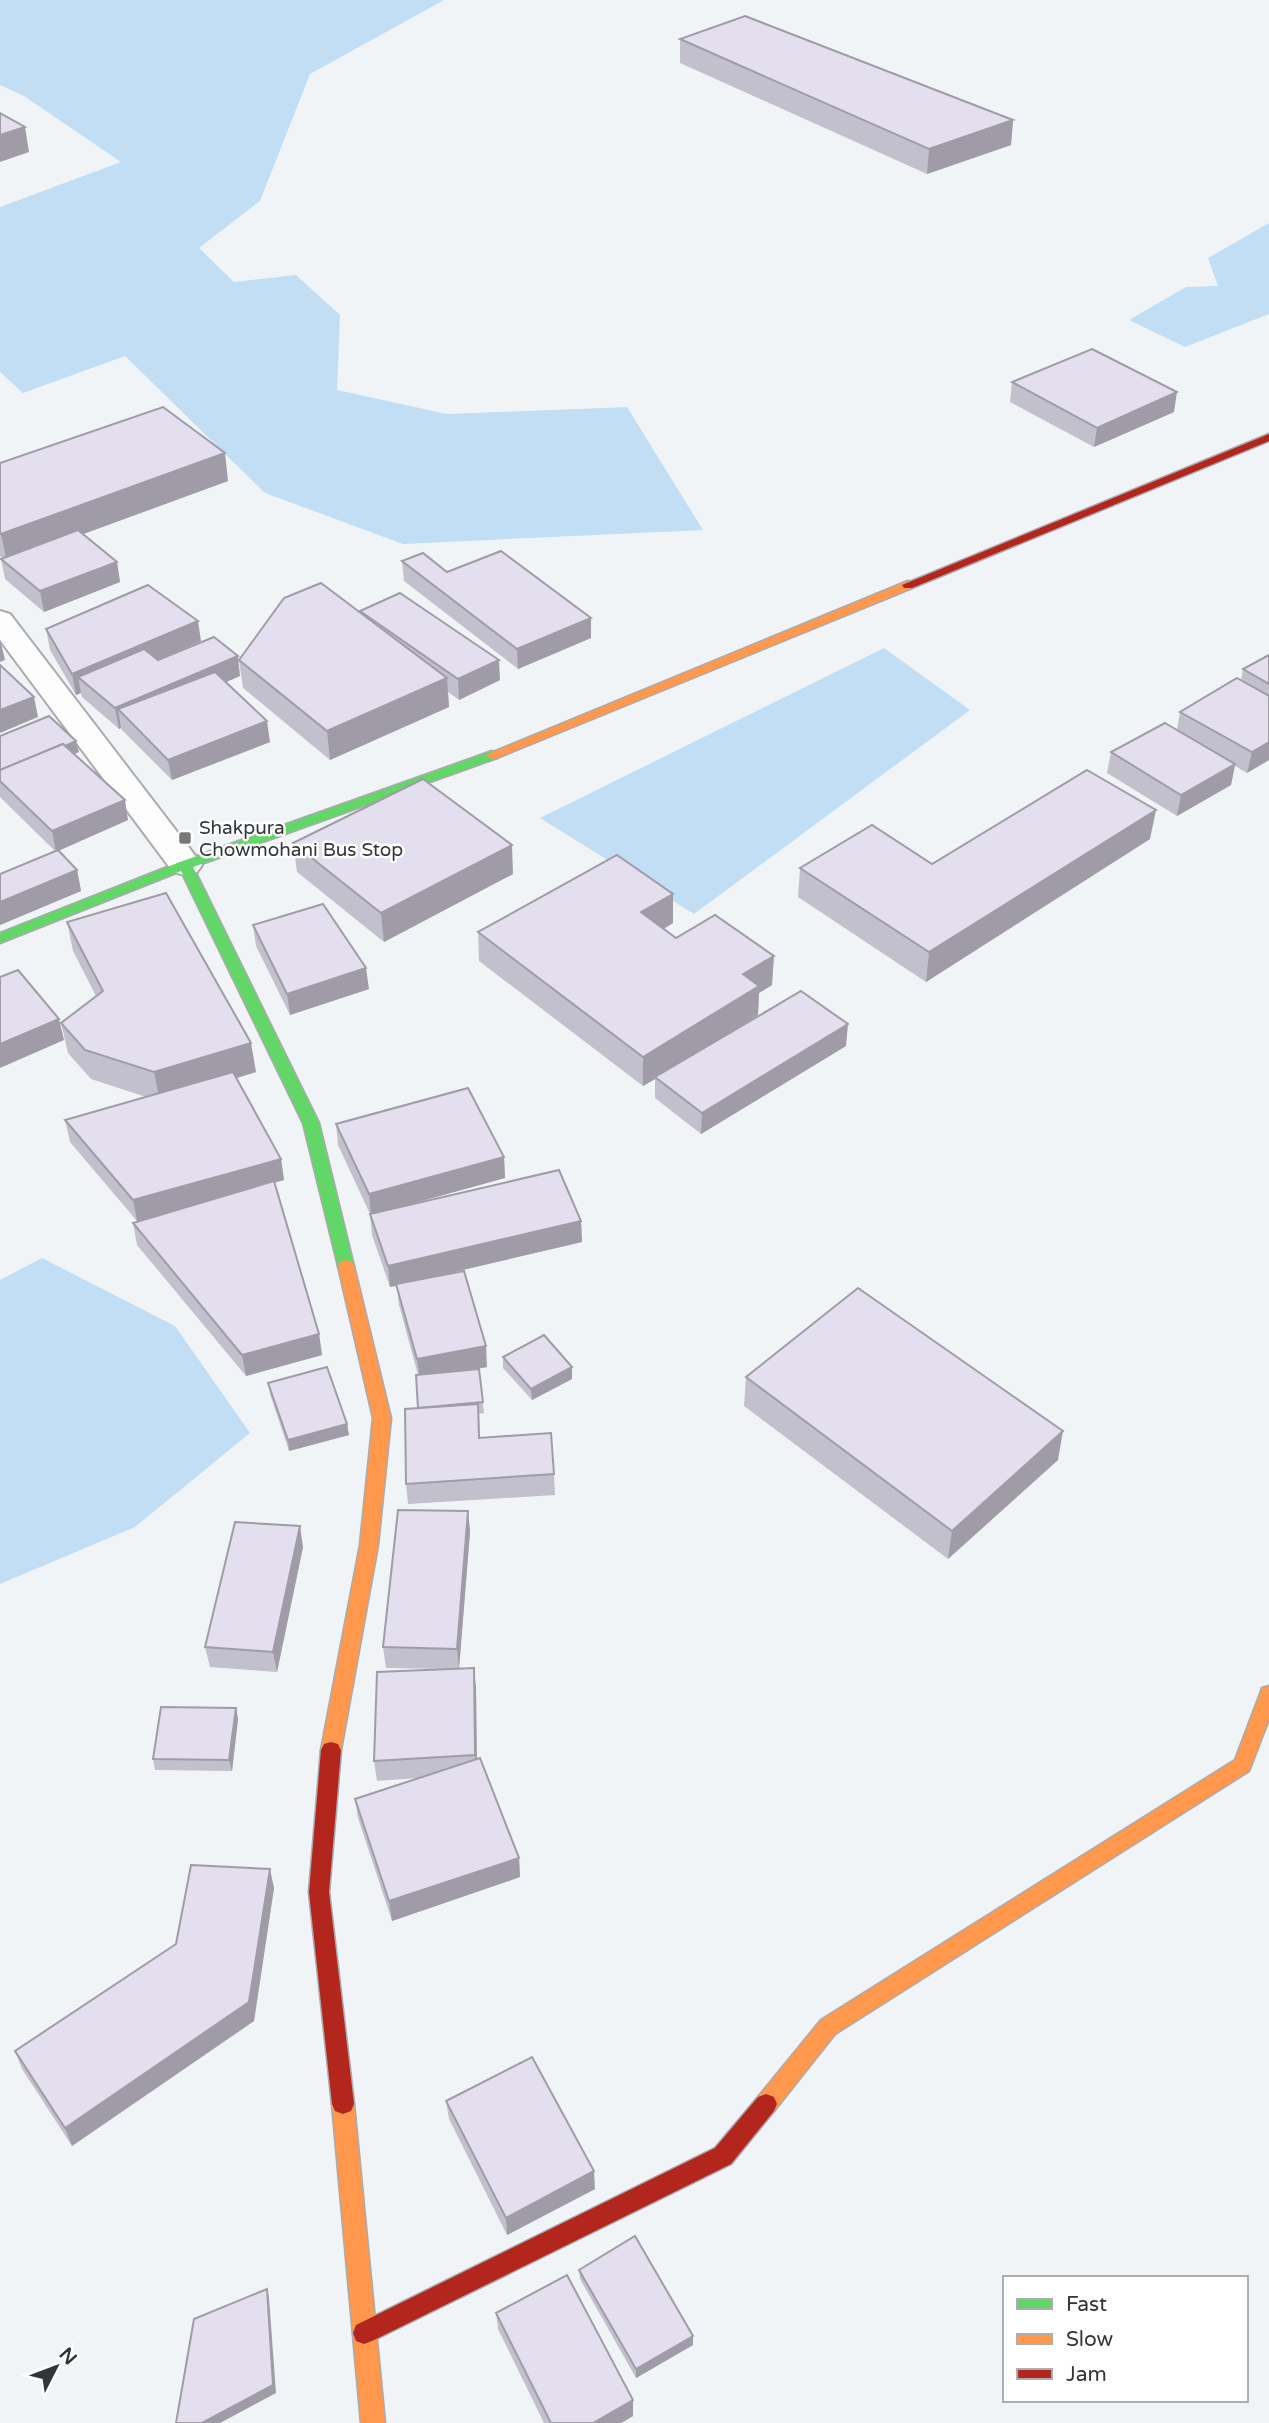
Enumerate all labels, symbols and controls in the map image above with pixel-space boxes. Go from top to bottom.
place label: Shakpura Chowmohani Bus Stop [199,817,403,861]
marker: Shakpura Chowmohani Bus Stop [177,830,193,846]
legend [1003,2276,1248,2402]
text: Fast [1066,2292,1107,2317]
text: Slow [1066,2327,1114,2352]
north arrow [21,2332,91,2402]
text: N [55,2343,81,2369]
text: Jam [1066,2362,1107,2387]

